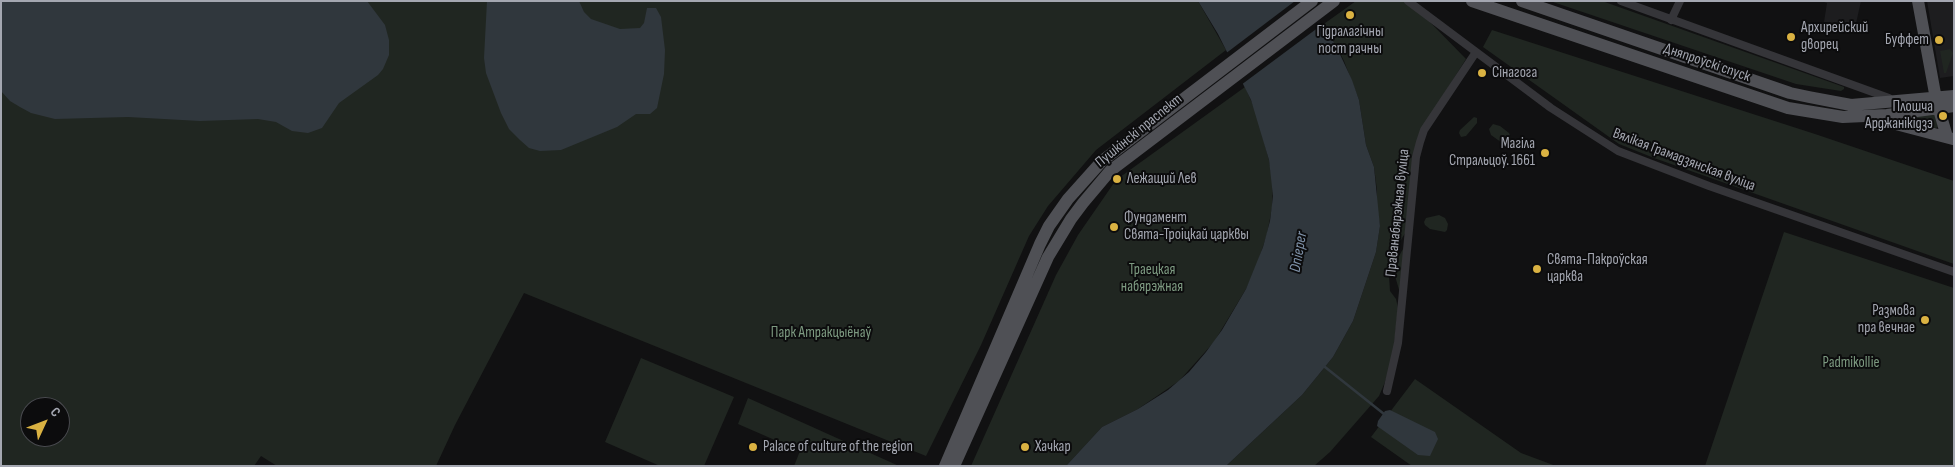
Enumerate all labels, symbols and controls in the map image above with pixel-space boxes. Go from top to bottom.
marker: Гідралагічны пост рачны [1344,9,1356,21]
place label: Архирейский дворец [1801,19,1868,54]
place label: Гідралагічны пост рачны [1317,23,1383,58]
marker: Архирейский дворец [1785,31,1797,43]
place label: Буффет [1885,31,1929,49]
marker: Буффет [1933,34,1945,46]
street label: Дняпроўскі спуск [1661,40,1753,86]
place label: Сінагога [1492,64,1537,82]
marker: Сінагога [1476,67,1488,79]
street label: Пушкінскі праспект [1092,90,1186,172]
place label: Плошча Арджанікідзэ [1865,98,1933,133]
marker: Плошча Арджанікідзэ [1937,110,1949,122]
street label: Вялікая Грамадзянская вуліца [1610,125,1758,195]
place label: Магіла Стральцоў. 1661 [1449,135,1535,170]
marker: Магіла Стральцоў. 1661 [1539,147,1551,159]
street label: Праванабярэжная вуліца [1382,148,1414,278]
place label: Лежащий Лев [1127,170,1197,188]
marker: Лежащий Лев [1111,173,1123,185]
place label: Фундамент Свята-Троіцкай царквы [1124,209,1249,244]
marker: Фундамент Свята-Троіцкай царквы [1108,221,1120,233]
water label: Dnieper [1286,230,1312,274]
place label: Свята-Пакроўская царква [1547,251,1648,286]
park label: Траецкая набярэжная [1121,261,1183,296]
marker: Свята-Пакроўская царква [1531,263,1543,275]
place label: Размова пра вечнае [1858,302,1915,337]
marker: Размова пра вечнае [1919,314,1931,326]
park label: Парк Атракцыёнаў [771,324,871,342]
park label: Padmikollie [1822,354,1880,372]
north arrow [20,397,70,447]
text: С [47,404,64,421]
place label: Palace of culture of the region [763,438,913,456]
place label: Хачкар [1035,438,1071,456]
marker: Palace of culture of the region [747,441,759,453]
marker: Хачкар [1019,441,1031,453]

